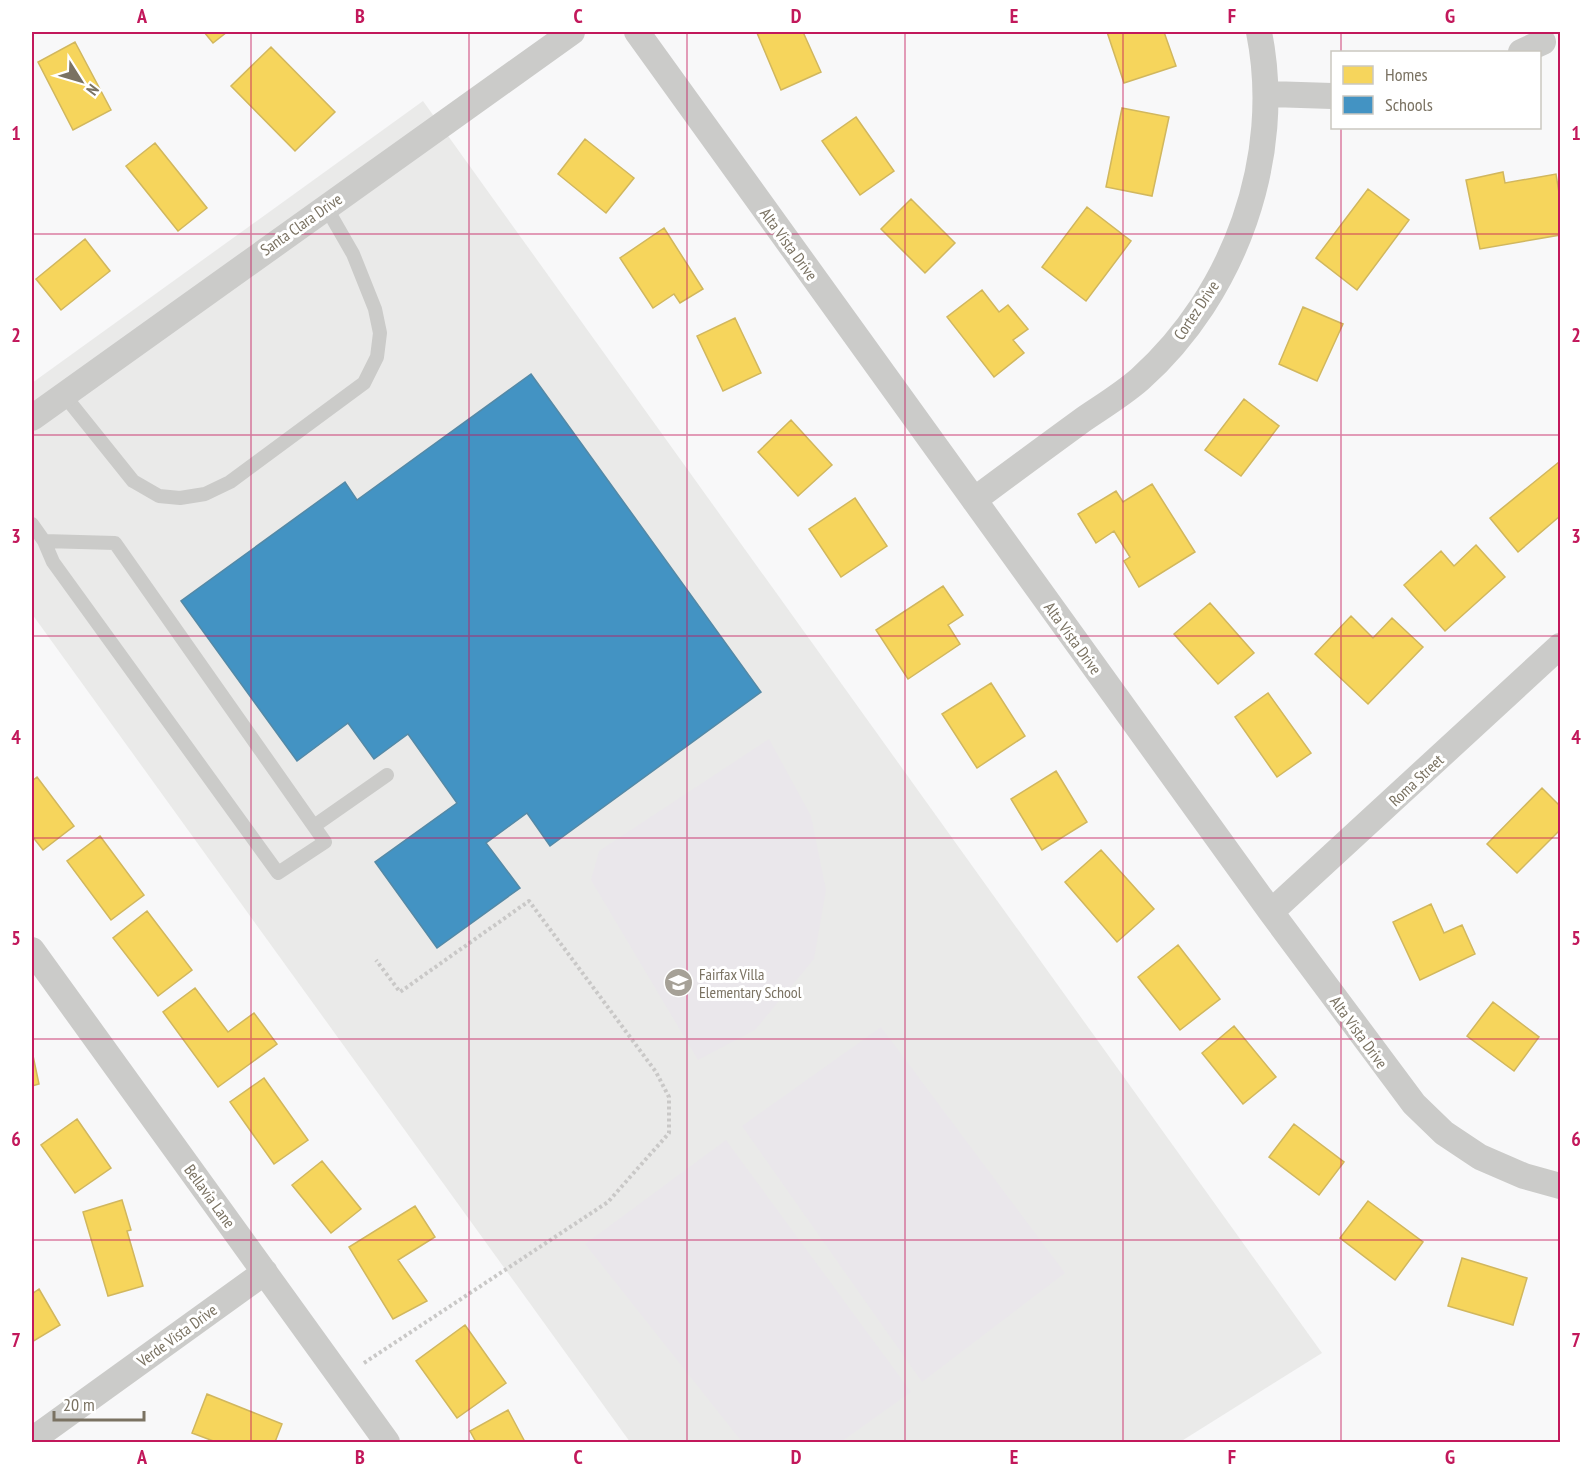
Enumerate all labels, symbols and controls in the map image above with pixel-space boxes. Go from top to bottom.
text: A [136,3,148,29]
text: B [355,3,365,29]
text: C [573,3,583,29]
text: D [791,3,802,29]
text: E [1010,3,1018,29]
text: F [1228,3,1236,29]
text: G [1445,3,1455,29]
north arrow [51,51,111,111]
legend [1331,51,1541,129]
text: Homes [1385,63,1428,86]
text: N [82,81,104,99]
text: Schools [1385,93,1433,116]
text: 1 [11,120,21,146]
text: 1 [1571,120,1581,146]
street label: Santa Clara Drive [256,189,346,259]
street label: Alta Vista Drive [756,204,822,284]
street label: Cortez Drive [1169,277,1223,343]
text: 2 [11,322,21,348]
text: 2 [1571,322,1581,348]
text: 3 [11,523,21,549]
text: 3 [1571,523,1581,549]
street label: Alta Vista Drive [1040,598,1106,678]
text: 4 [11,724,21,750]
text: 4 [1571,724,1581,750]
street label: Roma Street [1385,749,1448,810]
text: 5 [11,925,21,951]
text: 5 [1571,925,1581,951]
place label: Fairfax Villa Elementary School [699,964,802,1002]
school or university icon: Fairfax Villa Elementary School [662,967,694,999]
street label: Alta Vista Drive [1326,992,1392,1072]
text: 6 [11,1126,21,1152]
text: 6 [1571,1126,1581,1152]
street label: Bellavia Lane [180,1160,240,1232]
street label: Verde Vista Drive [132,1299,221,1371]
text: 7 [11,1327,21,1353]
text: 7 [1571,1327,1581,1353]
scale bar [54,1384,144,1422]
text: 20 m [63,1393,95,1416]
text: A [136,1444,148,1470]
text: B [355,1444,365,1470]
text: C [573,1444,583,1470]
text: D [791,1444,802,1470]
text: E [1010,1444,1018,1470]
text: F [1228,1444,1236,1470]
text: G [1445,1444,1455,1470]

